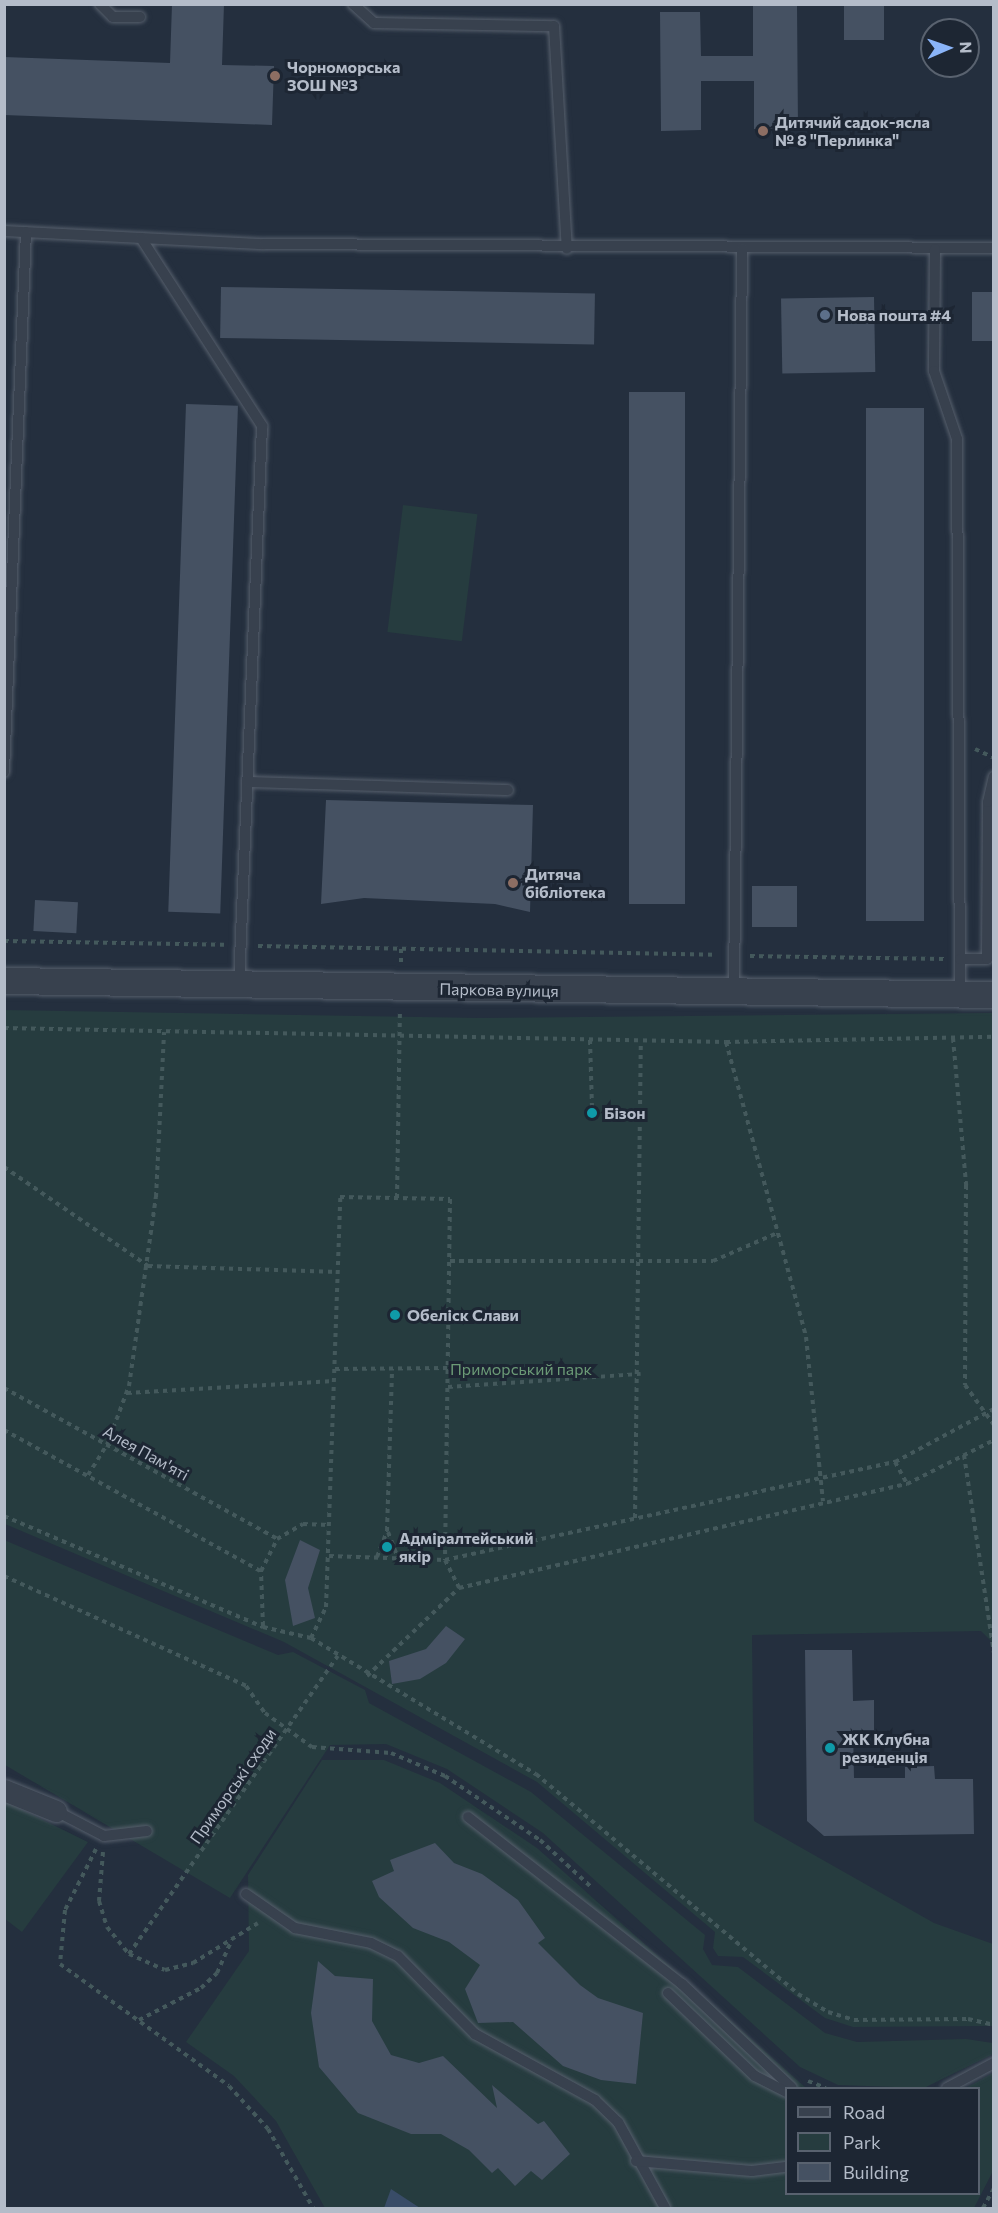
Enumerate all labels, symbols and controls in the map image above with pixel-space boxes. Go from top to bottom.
north arrow [920,18,980,78]
text: N [957,41,976,54]
place label: Чорноморська ЗОШ №3 [287,57,400,95]
marker: Чорноморська ЗОШ №3 [268,69,282,83]
place label: Дитячий садок-ясла № 8 "Перлинка" [775,112,930,150]
marker: Дитячий садок-ясла № 8 "Перлинка" [756,124,770,138]
place label: Нова пошта #4 [837,305,951,325]
marker: Нова пошта #4 [818,308,832,322]
place label: Дитяча бібліотека [525,864,606,902]
marker: Дитяча бібліотека [506,876,520,890]
street label: Паркова вулиця [439,979,559,1001]
place label: Бізон [604,1103,645,1123]
marker: Бізон [585,1106,599,1120]
place label: Обеліск Cлави [407,1305,519,1325]
marker: Обеліск Cлави [388,1308,402,1322]
park label: Приморський парк [450,1359,592,1379]
street label: Алея Пам'яті [100,1422,192,1484]
place label: Адміралтейський якір [399,1528,533,1566]
marker: Адміралтейський якір [380,1540,394,1554]
street label: Приморські сходи [186,1725,280,1847]
place label: ЖК Клубна резиденція [842,1729,930,1767]
marker: ЖК Клубна резиденція [823,1741,837,1755]
legend [785,2087,980,2195]
text: Road [843,2101,885,2123]
text: Park [843,2131,881,2153]
text: Building [843,2161,909,2183]

